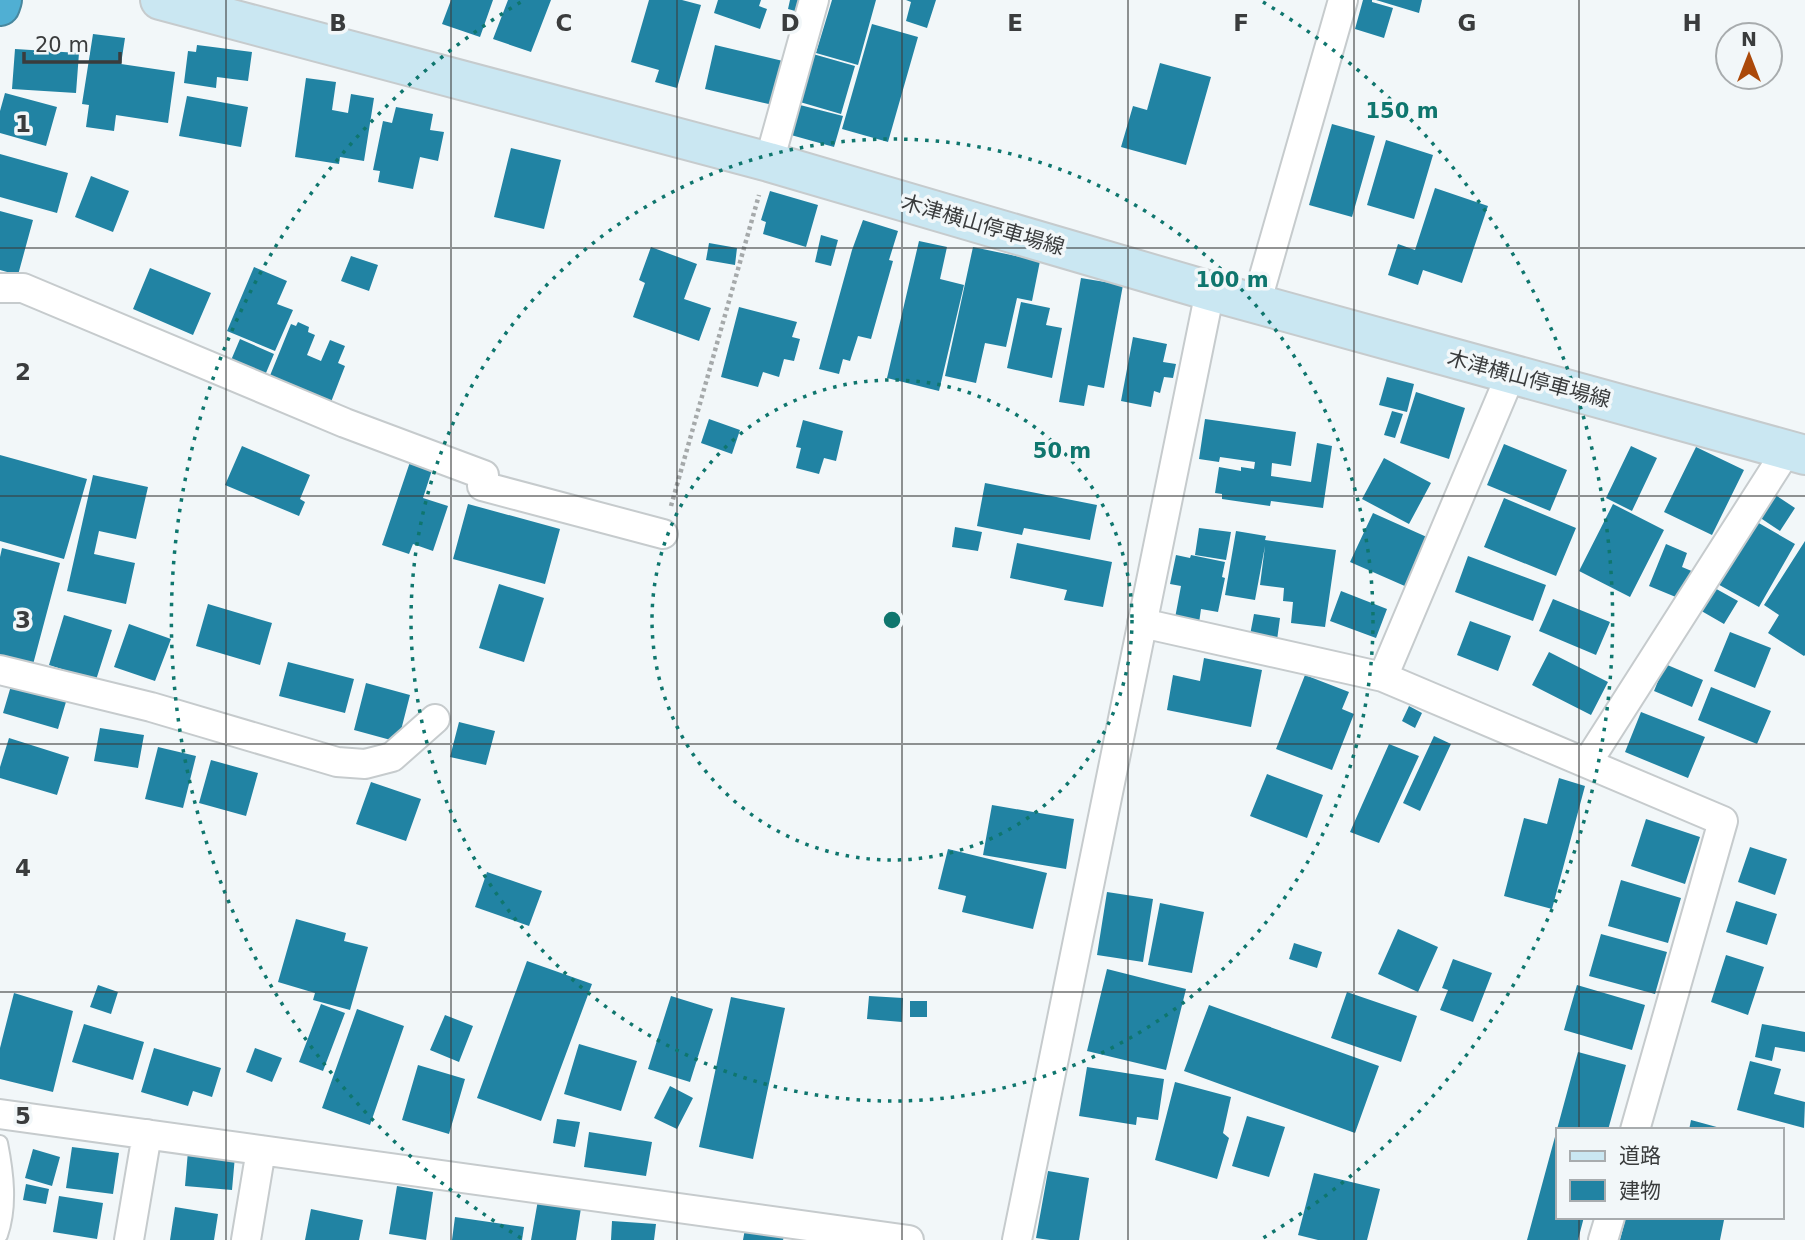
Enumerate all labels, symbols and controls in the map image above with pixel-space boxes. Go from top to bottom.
text: B [329,10,347,36]
text: C [556,10,572,36]
text: D [780,10,800,36]
text: E [1007,10,1023,36]
text: F [1233,10,1249,36]
text: G [1458,10,1476,36]
text: H [1682,10,1702,36]
scale bar [24,21,121,65]
north arrow [1714,21,1784,91]
text: N [1741,28,1757,50]
text: 20 m [35,33,89,57]
text: 150 m [1365,99,1439,123]
text: 1 [15,111,31,137]
street label: 木津横山停車場線 [899,190,1067,260]
text: 100 m [1195,268,1269,292]
street label: 木津横山停車場線 [1445,346,1613,412]
text: 2 [15,359,31,385]
text: 50 m [1033,439,1091,463]
text: 3 [15,607,31,633]
centre of rings [880,608,904,632]
text: 4 [15,855,31,881]
text: 5 [15,1103,31,1129]
legend [1556,1128,1784,1219]
text: 道路 [1619,1144,1661,1168]
text: 建物 [1619,1179,1661,1203]

